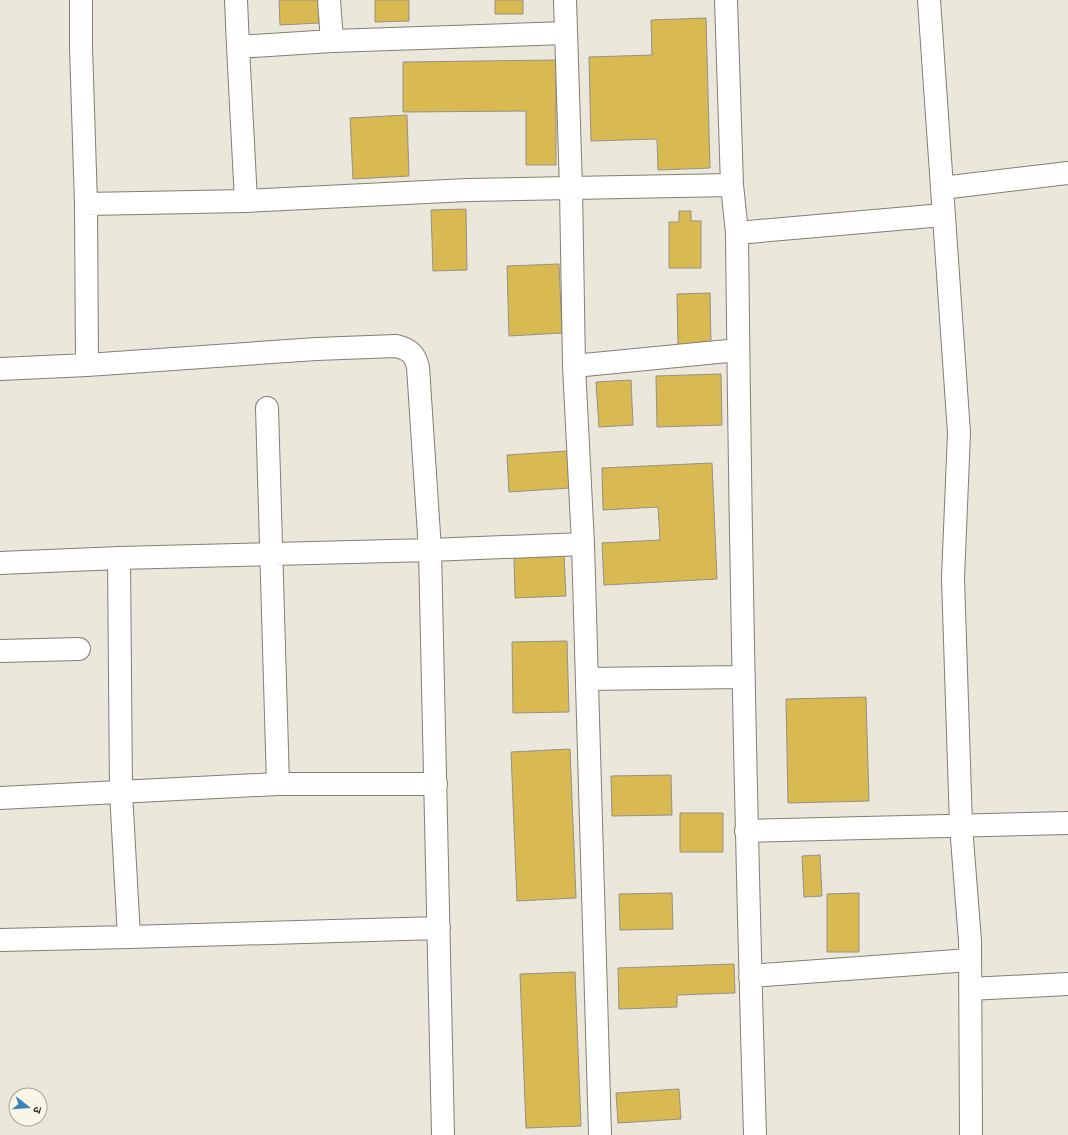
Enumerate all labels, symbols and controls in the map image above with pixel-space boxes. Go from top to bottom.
north arrow [8,1087,48,1127]
text: उ [30,1105,44,1115]

